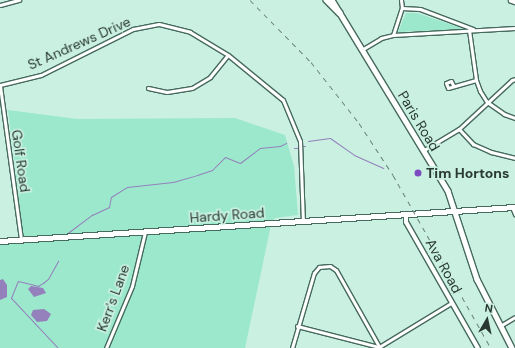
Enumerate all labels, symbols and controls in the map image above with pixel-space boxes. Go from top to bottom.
street label: St Andrews Drive [25,13,133,73]
street label: Paris Road [394,88,444,154]
street label: Golf Road [8,129,34,193]
place label: Tim Hortons [426,165,509,181]
marker: Tim Hortons [413,168,423,178]
street label: Hardy Road [189,204,265,226]
street label: Ava Road [422,236,466,296]
street label: Kerr's Lane [93,262,133,334]
north arrow [467,300,507,340]
text: N [484,301,494,316]

